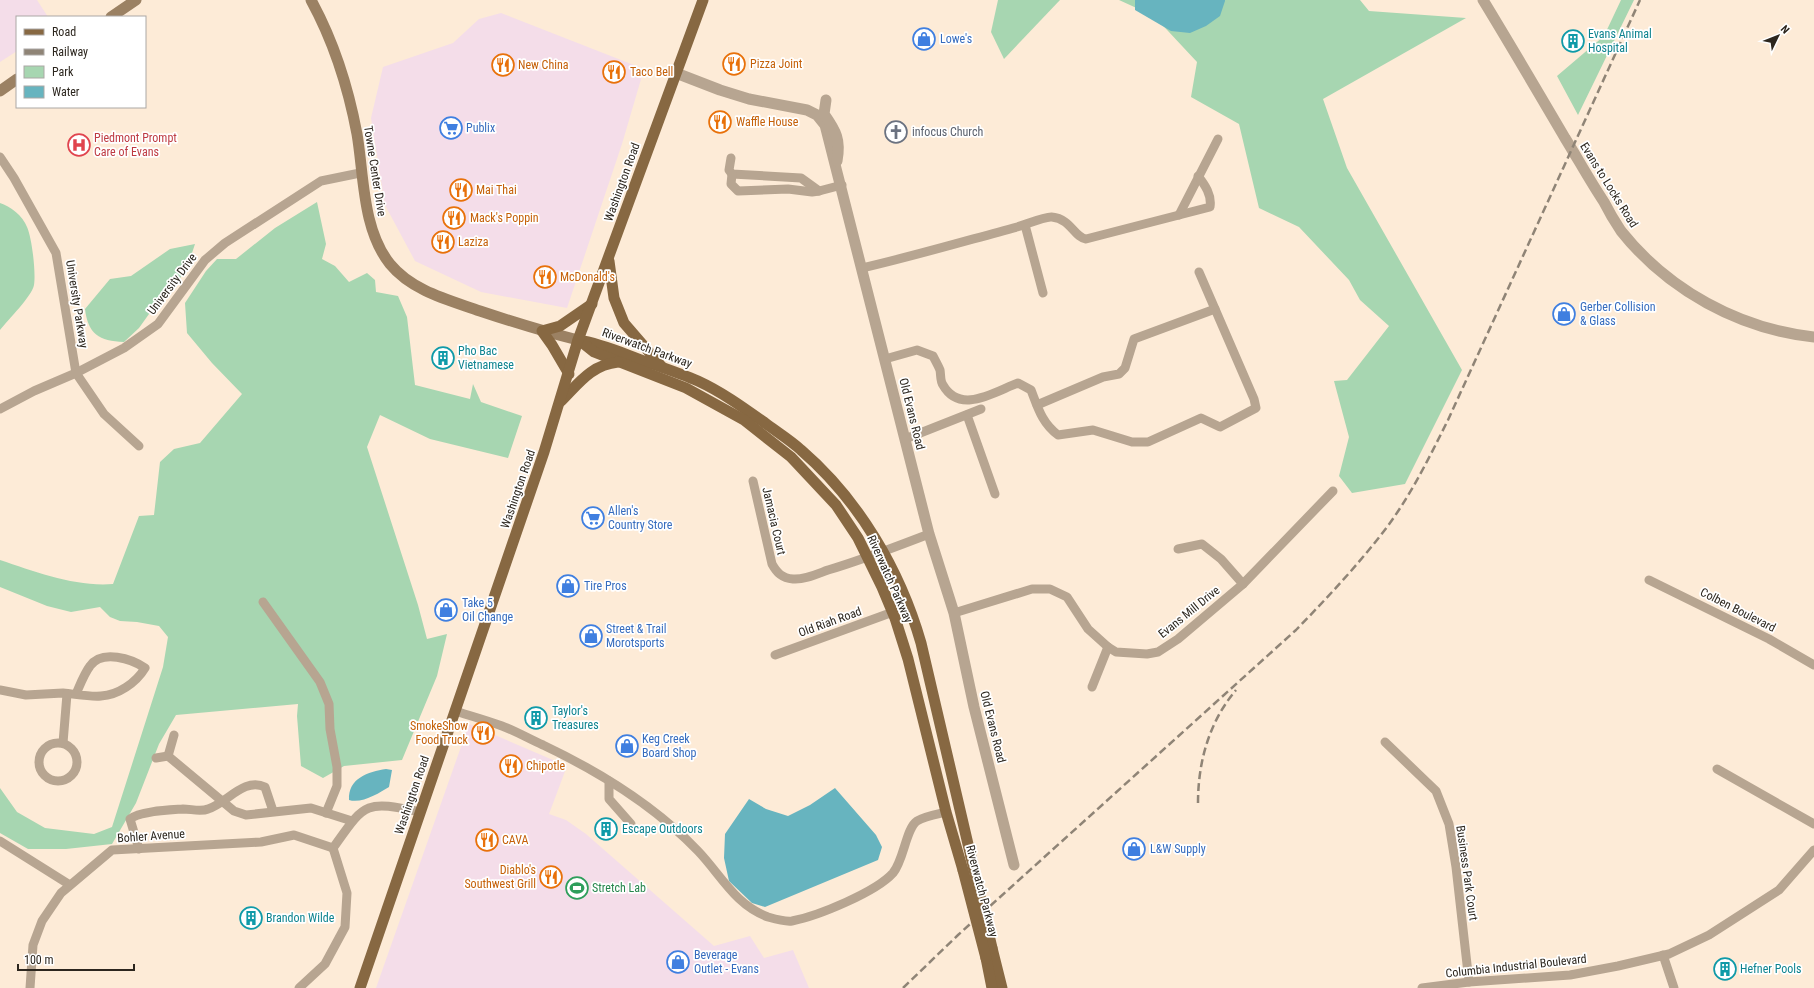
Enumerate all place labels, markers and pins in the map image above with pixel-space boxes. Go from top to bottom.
shop icon: Lowe's [911,26,937,52]
place label: Evans Animal Hospital [1588,27,1652,55]
building icon: Evans Animal Hospital [1560,28,1586,54]
place label: Lowe's [940,32,972,46]
restaurant icon: Pizza Joint [721,51,747,77]
restaurant icon: New China [490,52,516,78]
place label: Pizza Joint [750,57,803,71]
place label: New China [518,58,569,72]
restaurant icon: Taco Bell [601,59,627,85]
place label: Taco Bell [630,65,673,79]
restaurant icon: Waffle House [707,109,733,135]
supermarket icon: Publix [438,115,464,141]
place label: Waffle House [736,115,799,129]
church icon: infocus Church [883,119,909,145]
place label: Publix [466,121,495,135]
place label: infocus Church [912,125,983,139]
place label: Piedmont Prompt Care of Evans [94,131,177,159]
hospital icon: Piedmont Prompt Care of Evans [66,132,92,158]
restaurant icon: Mai Thai [448,177,474,203]
place label: Mai Thai [476,183,517,197]
restaurant icon: Mack's Poppin [441,205,467,231]
place label: Mack's Poppin [470,211,539,225]
restaurant icon: Laziza [430,229,456,255]
place label: Laziza [458,235,489,249]
restaurant icon: McDonald's [532,264,558,290]
place label: McDonald's [560,270,615,284]
place label: Gerber Collision & Glass [1580,300,1656,328]
shop icon: Gerber Collision & Glass [1551,301,1577,327]
place label: Pho Bac Vietnamese [458,344,514,372]
building icon: Pho Bac Vietnamese [430,345,456,371]
place label: Allen's Country Store [608,504,673,532]
supermarket icon: Allen's Country Store [580,505,606,531]
shop icon: Tire Pros [555,573,581,599]
place label: Tire Pros [584,579,627,593]
place label: Take 5 Oil Change [462,596,514,624]
shop icon: Take 5 Oil Change [433,597,459,623]
place label: Street & Trail Morotsports [606,622,666,650]
shop icon: Street & Trail Morotsports [578,623,604,649]
place label: Taylor's Treasures [552,704,599,732]
building icon: Taylor's Treasures [523,705,549,731]
place label: SmokeShow Food Truck [410,719,469,747]
restaurant icon: SmokeShow Food Truck [470,720,496,746]
place label: Keg Creek Board Shop [642,732,697,760]
shop icon: Keg Creek Board Shop [614,733,640,759]
restaurant icon: Chipotle [498,753,524,779]
place label: Chipotle [526,759,566,773]
building icon: Escape Outdoors [593,816,619,842]
place label: Escape Outdoors [622,822,703,836]
restaurant icon: CAVA [474,827,500,853]
place label: CAVA [502,833,529,847]
shop icon: L&W Supply [1121,836,1147,862]
place label: L&W Supply [1150,842,1206,856]
place label: Diablo's Southwest Grill [464,863,536,891]
restaurant icon: Diablo's Southwest Grill [538,864,564,890]
sports icon: Stretch Lab [564,875,590,901]
place label: Stretch Lab [592,881,646,895]
building icon: Brandon Wilde [238,905,264,931]
place label: Brandon Wilde [266,911,335,925]
place label: Beverage Outlet - Evans [694,948,759,976]
shop icon: Beverage Outlet - Evans [665,949,691,975]
building icon: Hefner Pools [1712,956,1738,982]
place label: Hefner Pools [1740,962,1802,976]

